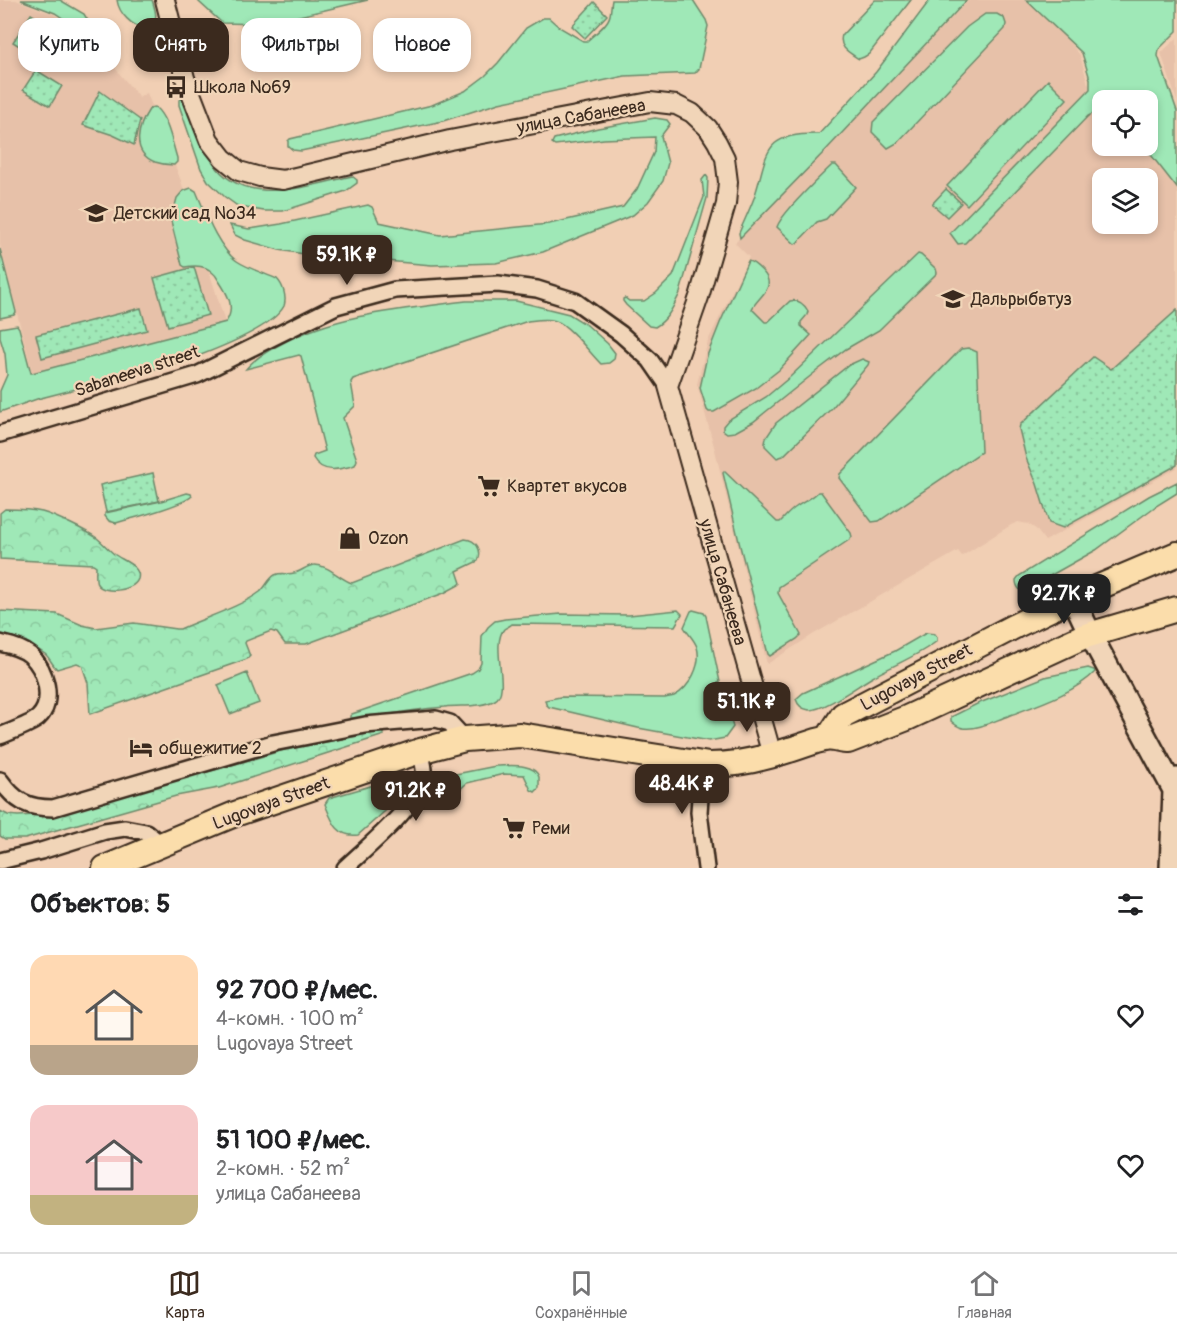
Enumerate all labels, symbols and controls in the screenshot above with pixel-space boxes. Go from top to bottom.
chip: Купить [18,18,121,72]
chip: Снять [133,18,229,72]
chip: Фильтры [241,18,361,72]
chip: Новое [373,18,471,72]
bus stop icon: Школа №69 [163,74,189,100]
place label: Школа №69 [194,76,291,99]
map controls [1092,90,1158,234]
button: locate [1092,90,1158,156]
street label: улица Сабанеева [514,94,647,139]
button: layers [1092,168,1158,234]
school or university icon: Детский сад №34 [83,200,109,226]
place label: Детский сад №34 [113,202,257,225]
pin: 59.1K ₽ [292,235,402,286]
text: 59.1K ₽ [316,242,378,267]
school or university icon: Дальрыбвтуз [940,286,966,312]
place label: Дальрыбвтуз [970,288,1072,311]
street label: Sabaneeva street [72,340,203,403]
supermarket icon: Квартет вкусов [476,473,502,499]
place label: Квартет вкусов [507,475,627,498]
street label: улица Сабанеева [693,515,752,648]
shop icon: Ozon [337,525,363,551]
place label: Ozon [368,527,408,550]
pin: 92.7K ₽ [1009,574,1119,625]
text: 92.7K ₽ [1032,581,1096,606]
street label: Lugovaya Street [856,638,977,717]
pin: 51.1K ₽ [692,682,802,733]
text: 51.1K ₽ [717,689,777,714]
hotel icon: общежитие 2 [128,735,154,761]
place label: общежитие 2 [159,737,262,760]
pin: 48.4K ₽ [627,764,737,815]
street label: Lugovaya Street [209,771,334,835]
pin: 91.2K ₽ [361,771,471,822]
text: 48.4K ₽ [649,771,715,796]
text: 91.2K ₽ [385,778,447,803]
supermarket icon: Реми [501,815,527,841]
place label: Реми [532,817,570,840]
text: Объектов: 5 [30,888,170,920]
icon: filters [1114,888,1147,921]
text: 92 700 ₽/мес. [216,974,378,1006]
icon: home [78,979,150,1051]
icon: heart [1114,999,1147,1032]
text: 4-комн. · 100 m² [216,1006,364,1031]
text: Lugovaya Street [216,1031,353,1056]
text: 51 100 ₽/мес. [216,1124,371,1156]
icon: home [78,1129,150,1201]
icon: heart [1114,1149,1147,1182]
text: 2-комн. · 52 m² [216,1156,350,1181]
text: улица Сабанеева [216,1181,361,1206]
tab: Карта [165,1267,205,1323]
tab: Сохранённые [535,1267,627,1323]
tab: Главная [958,1267,1012,1323]

